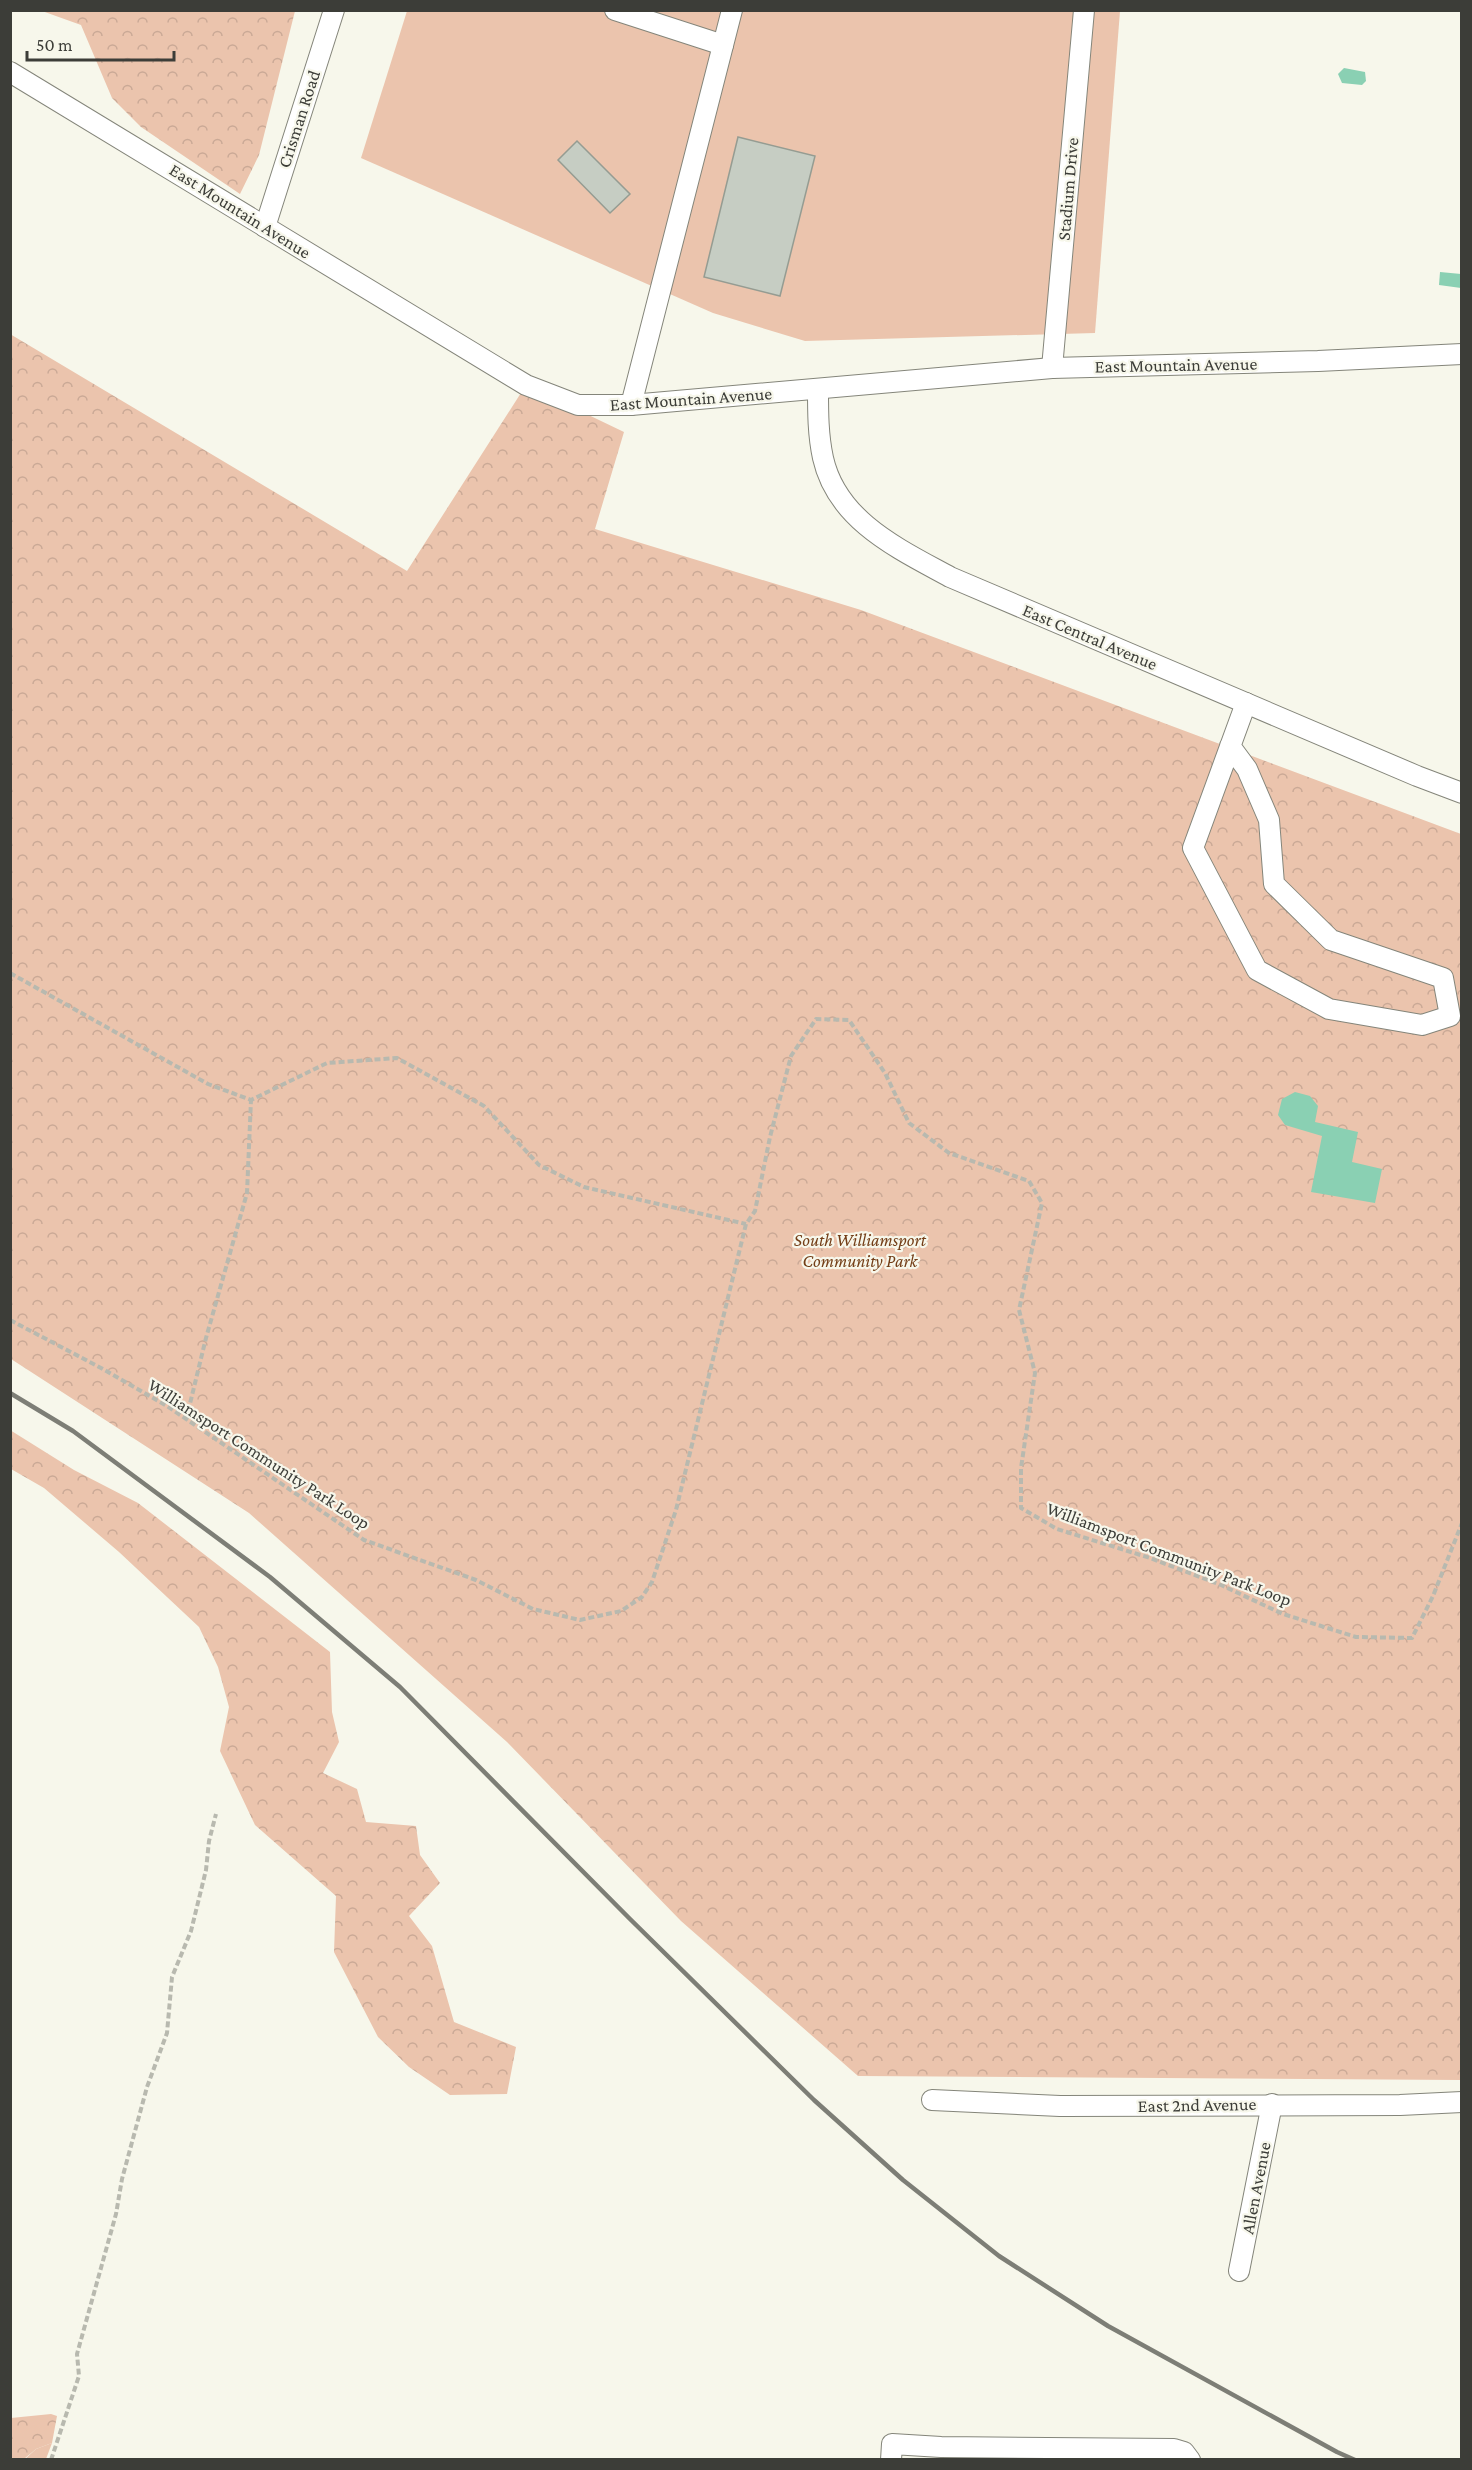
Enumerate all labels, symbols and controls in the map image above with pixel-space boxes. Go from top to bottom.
scale bar [27,24,174,62]
text: 50 m [36,35,73,55]
street label: Crisman Road [274,67,324,170]
street label: Stadium Drive [1054,137,1082,241]
street label: East Mountain Avenue [166,159,314,263]
street label: East Mountain Avenue [1095,354,1258,376]
street label: East Mountain Avenue [609,383,773,415]
street label: East Central Avenue [1020,600,1160,674]
park label: South Williamsport Community Park [794,1230,927,1271]
street label: Williamsport Community Park Loop [144,1375,374,1533]
street label: Williamsport Community Park Loop [1044,1498,1294,1610]
street label: East 2nd Avenue [1138,2094,1257,2116]
street label: Allen Avenue [1237,2140,1275,2236]

